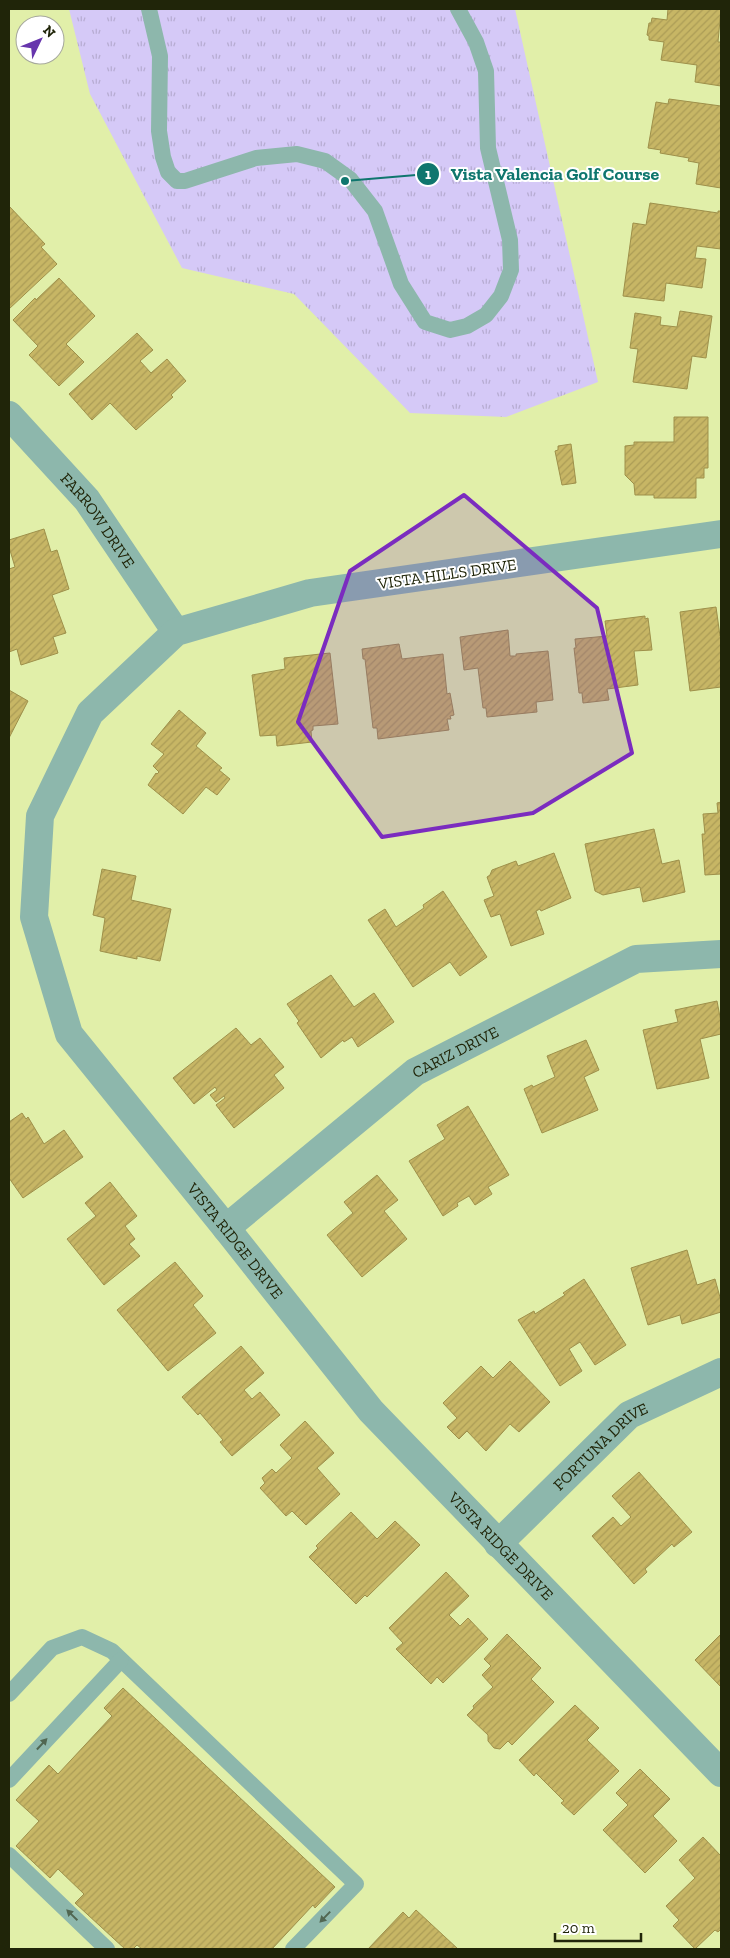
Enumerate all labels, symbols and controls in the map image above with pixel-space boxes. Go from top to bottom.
north arrow [15,15,65,65]
text: N [39,22,59,41]
callout: Vista Valencia Golf Course [416,158,670,191]
text: Vista Valencia Golf Course [451,163,660,185]
text: 1 [425,165,431,183]
street label: FARROW DRIVE [57,468,139,571]
street label: VISTA HILLS DRIVE [376,555,517,593]
street label: CARIZ DRIVE [409,1022,501,1082]
street label: VISTA RIDGE DRIVE [183,1178,288,1302]
street label: FORTUNA DRIVE [549,1398,651,1494]
street label: VISTA RIDGE DRIVE [444,1487,558,1604]
one-way arrow [36,1739,48,1751]
one-way arrow [66,1910,78,1922]
scale bar [555,1910,641,1942]
one-way arrow [319,1911,331,1923]
text: 20 m [562,1919,595,1937]

